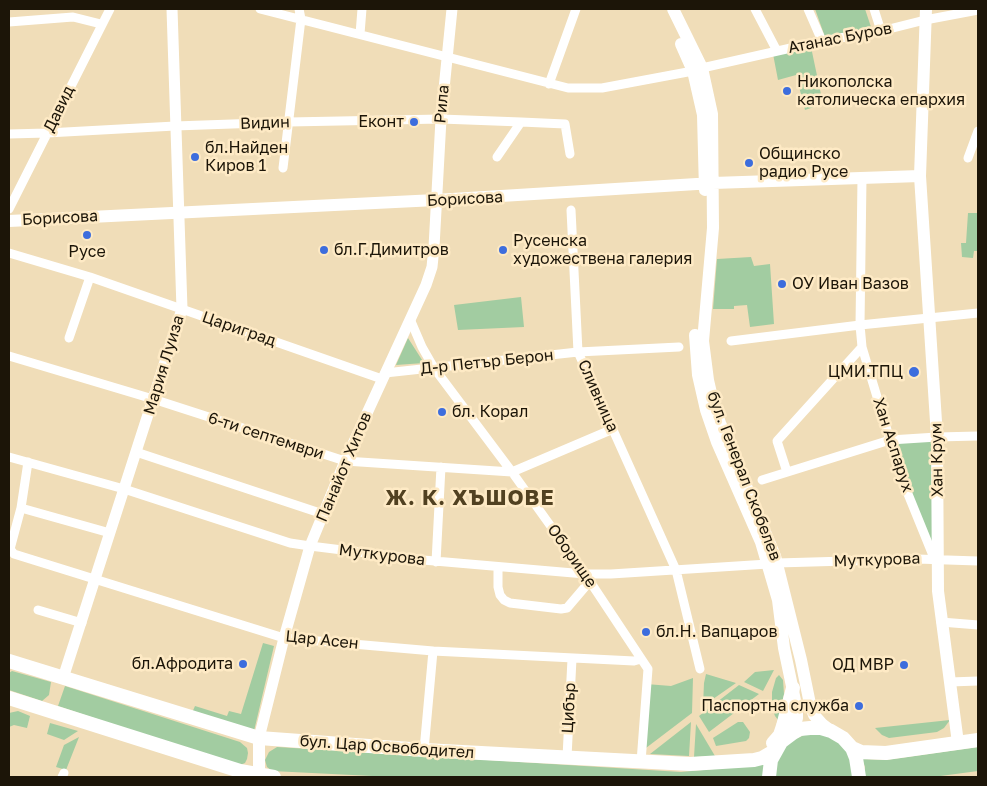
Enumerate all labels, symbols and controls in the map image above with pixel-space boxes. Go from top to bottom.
street label: Атанас Буров [786,19,894,57]
place label: Никополска католическа епархия [797,72,965,110]
street label: Давид [40,83,78,135]
street label: Рила [431,84,453,124]
marker: Никополска католическа епархия [781,85,793,97]
place label: Еконт [358,112,404,132]
street label: Видин [240,113,290,133]
marker: Еконт [408,116,420,128]
place label: бл.Найден Киров 1 [205,138,288,176]
place label: Общинско радио Русе [759,144,848,182]
marker: бл.Найден Киров 1 [189,151,201,163]
marker: Общинско радио Русе [743,157,755,169]
street label: Борисова [426,187,504,211]
street label: Борисова [21,206,99,230]
marker: Русе [81,229,93,241]
place label: Русенска художествена галерия [513,231,692,269]
place label: бл.Г.Димитров [334,240,449,260]
place label: Русе [68,242,106,262]
marker: бл.Г.Димитров [318,244,330,256]
marker: Русенска художествена галерия [497,244,509,256]
place label: ОУ Иван Вазов [792,274,909,294]
marker: ОУ Иван Вазов [776,278,788,290]
street label: Цариград [200,307,278,351]
street label: Мария Луиза [140,313,188,417]
street label: Д-р Петър Берон [420,345,554,379]
street label: Сливница [574,357,622,435]
place label: ЦМИ.ТПЦ [828,362,903,382]
marker: ЦМИ.ТПЦ [907,365,921,379]
street label: бул. Генерал Скобелев [703,389,785,563]
street label: Хан Аспарух [869,395,917,495]
place label: бл. Корал [452,402,528,422]
marker: бл. Корал [436,406,448,418]
street label: 6-ти септември [206,408,326,464]
street label: Панайот Хитов [312,409,376,525]
street label: Хан Крум [927,423,947,497]
district label: Ж. К. ХЪШОВЕ [384,485,556,511]
street label: Оборище [543,520,601,592]
street label: Муткурова [338,540,426,570]
street label: Муткурова [833,549,921,571]
place label: бл.Н. Вапцаров [656,622,777,642]
marker: бл.Н. Вапцаров [640,626,652,638]
street label: Цар Асен [284,627,360,653]
place label: бл.Афродита [132,654,233,674]
place label: ОД МВР [832,655,894,675]
marker: бл.Афродита [237,658,249,670]
marker: ОД МВР [898,659,910,671]
street label: Цибър [558,682,580,734]
place label: Паспортна служба [701,696,849,716]
marker: Паспортна служба [853,700,865,712]
street label: бул. Цар Освободител [299,731,475,763]

